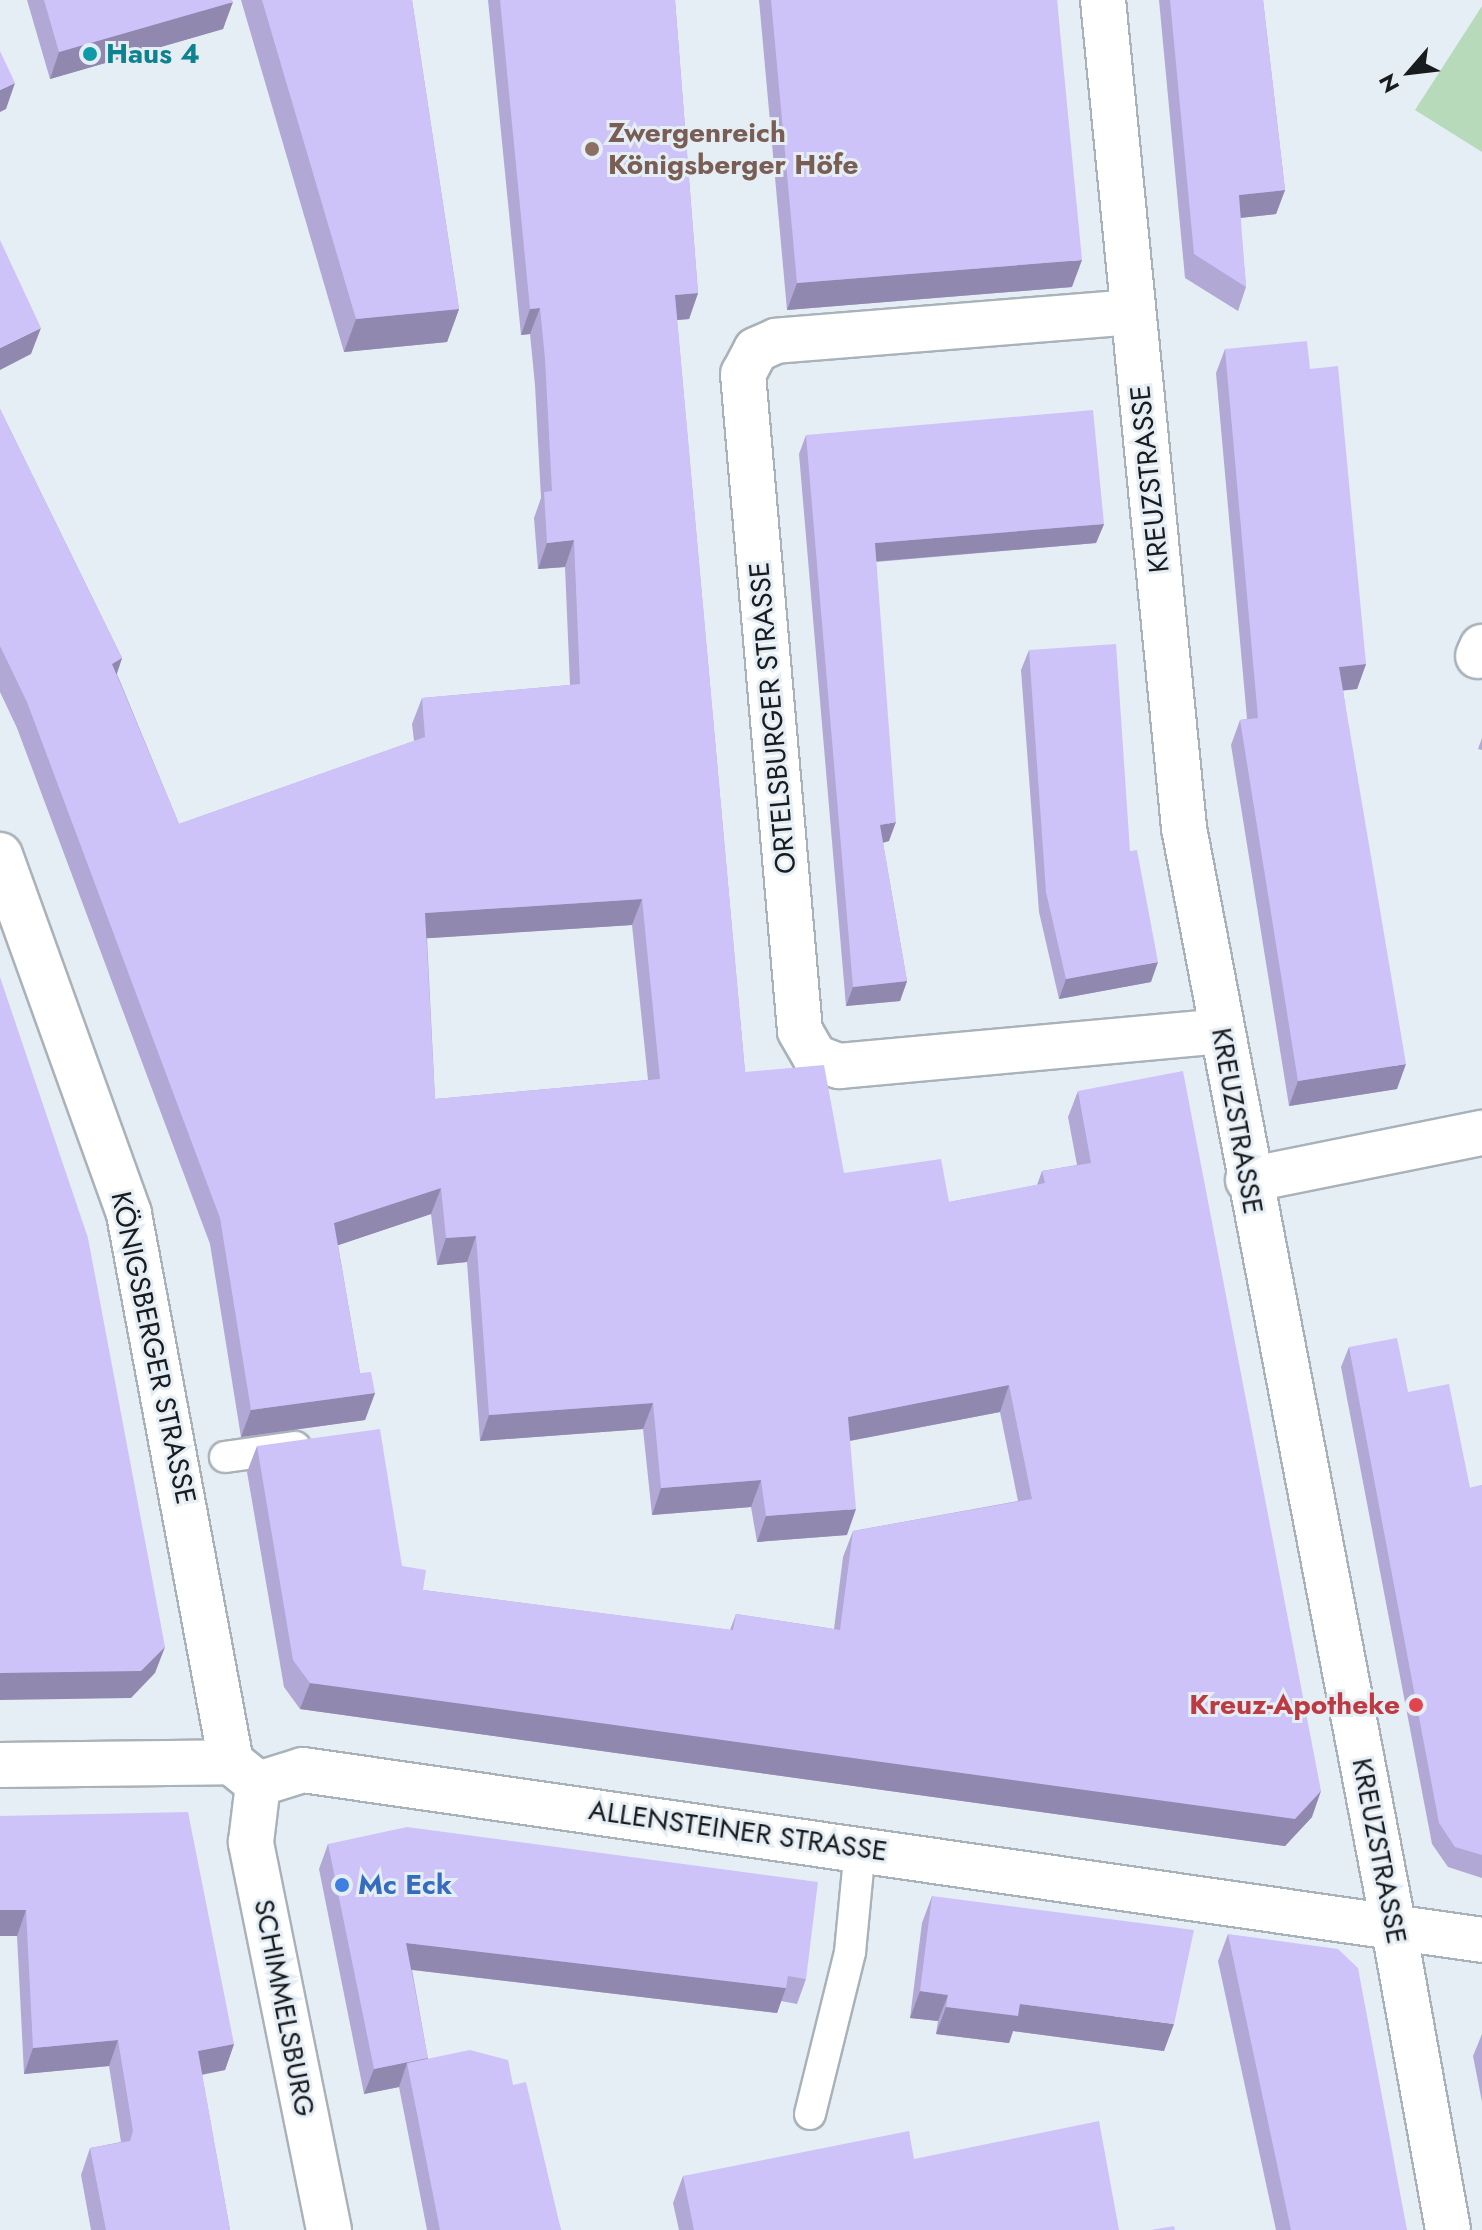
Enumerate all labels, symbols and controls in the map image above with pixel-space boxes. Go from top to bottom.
north arrow [1370,32,1450,112]
place label: Haus 4 [106,37,200,71]
marker: Haus 4 [81,45,99,63]
text: N [1371,68,1407,98]
place label: Zwergenreich Königsberger Höfe [608,116,859,182]
marker: Zwergenreich Königsberger Höfe [583,140,601,158]
street label: KREUZSTRASSE [1123,384,1177,574]
street label: ORTELSBURGER STRASSE [743,561,803,875]
street label: KREUZSTRASSE [1204,1025,1270,1217]
street label: KÖNIGSBERGER STRASSE [103,1189,203,1507]
place label: Kreuz-Apotheke [1189,1688,1400,1722]
marker: Kreuz-Apotheke [1407,1696,1425,1714]
street label: KREUZSTRASSE [1345,1755,1413,1947]
street label: ALLENSTEINER STRASSE [587,1793,889,1869]
place label: Mc Eck [358,1868,452,1902]
marker: Mc Eck [333,1876,351,1894]
street label: SCHIMMELSBURG [246,1897,322,2119]

